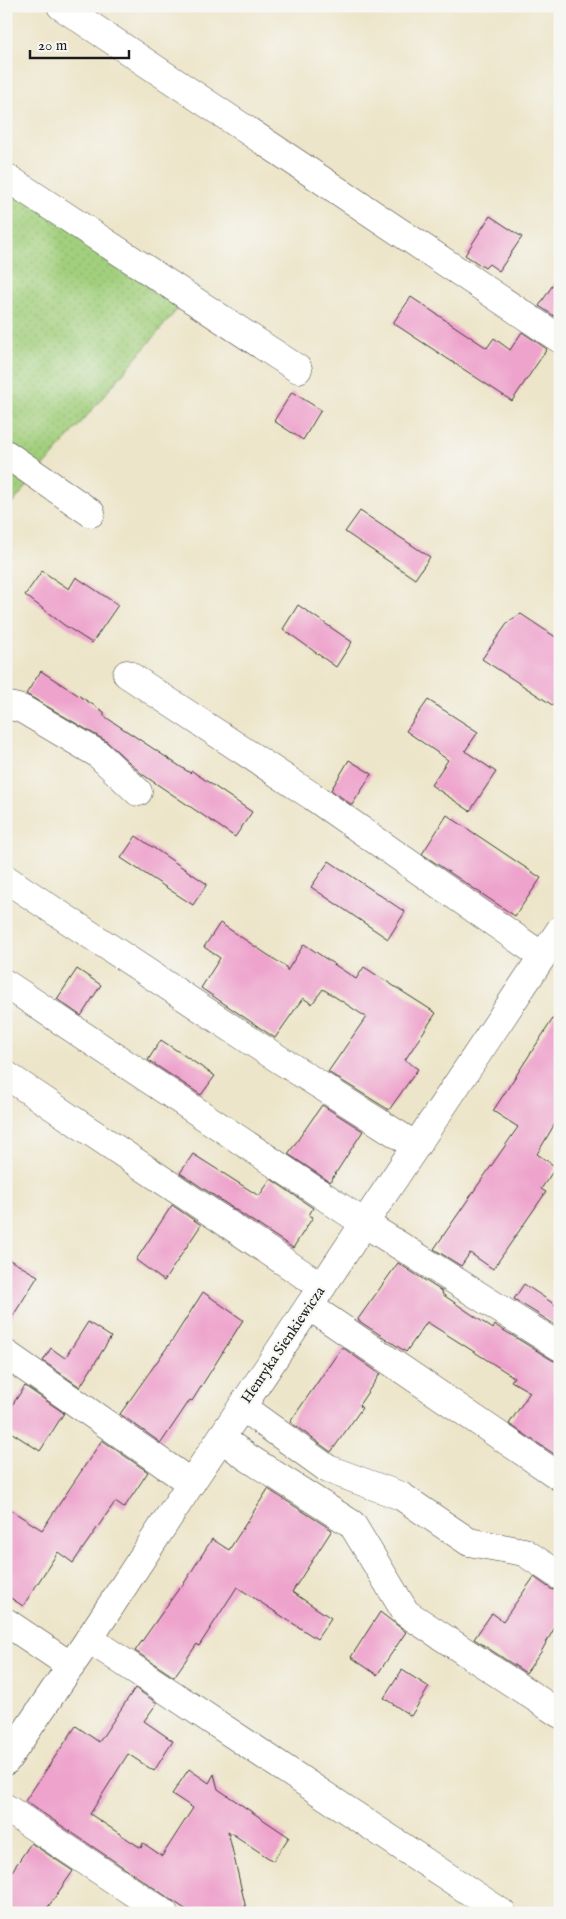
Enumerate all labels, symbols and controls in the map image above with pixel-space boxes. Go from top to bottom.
scale bar [30,28,129,60]
text: 20 m [38,36,68,55]
street label: Henryka Sienkiewicza [237,1282,329,1407]

